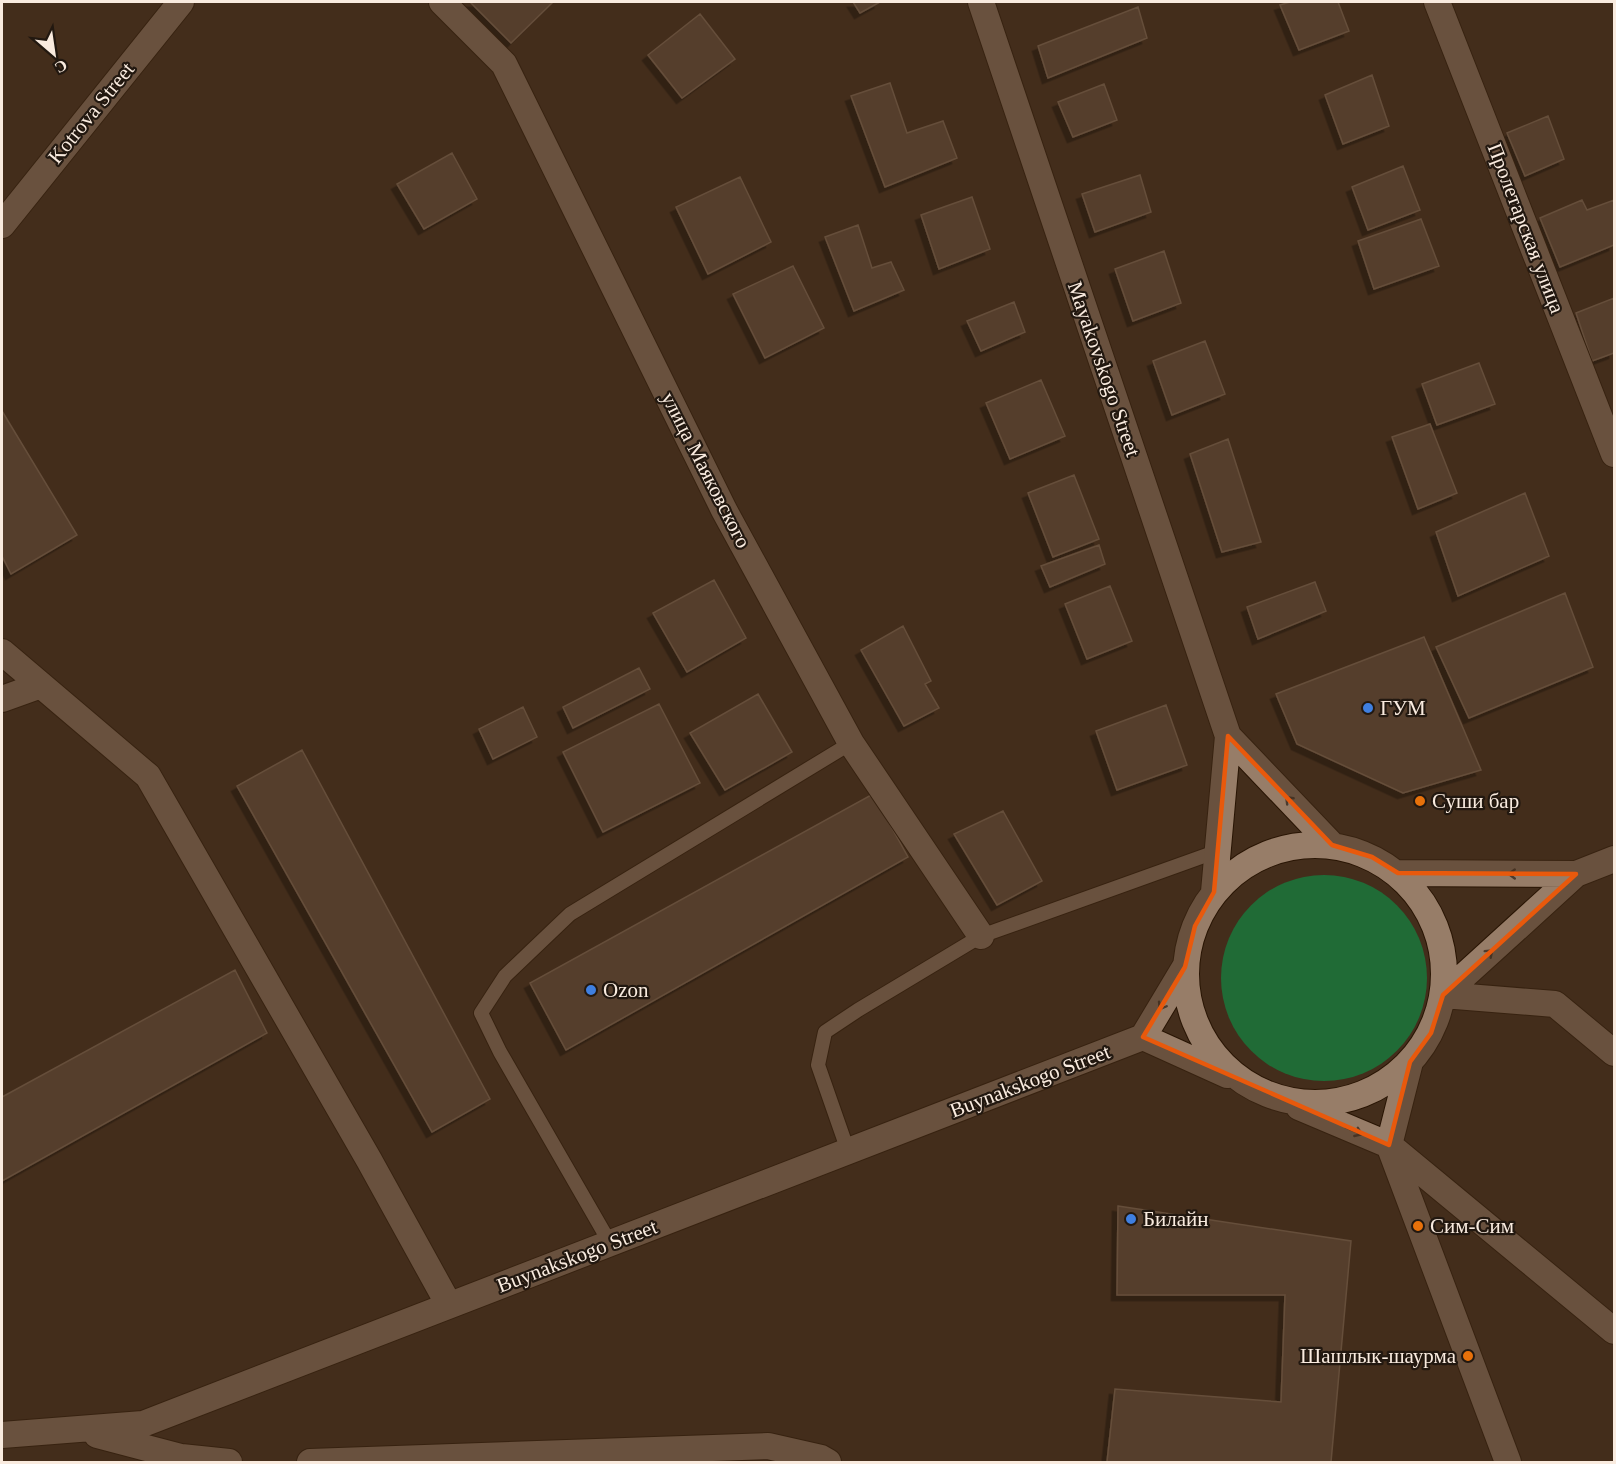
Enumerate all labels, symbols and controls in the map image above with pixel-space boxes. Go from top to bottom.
north arrow [24,24,84,84]
text: С [52,56,70,77]
street label: Kotrova Street [43,58,139,168]
street label: Пролетарская улица [1483,140,1570,317]
street label: Mayakovskogo Street [1063,278,1145,460]
street label: улица Маяковского [656,388,756,552]
place label: ГУМ [1380,696,1426,720]
marker: ГУМ [1361,701,1375,715]
place label: Суши бар [1432,789,1519,813]
marker: Суши бар [1413,794,1427,808]
one-way arrow [1284,795,1299,810]
one-way arrow [1508,868,1528,879]
one-way arrow [1478,949,1493,963]
place label: Ozon [603,978,649,1002]
marker: Ozon [584,983,598,997]
one-way arrow [1157,993,1169,1010]
street label: Buynakskogo Street [946,1039,1114,1123]
one-way arrow [1345,1125,1363,1137]
place label: Билайн [1143,1207,1209,1231]
marker: Билайн [1124,1212,1138,1226]
street label: Buynakskogo Street [493,1214,661,1298]
place label: Сим-Сим [1430,1214,1514,1238]
marker: Сим-Сим [1411,1219,1425,1233]
place label: Шашлык-шаурма [1300,1344,1457,1368]
marker: Шашлык-шаурма [1461,1349,1475,1363]

